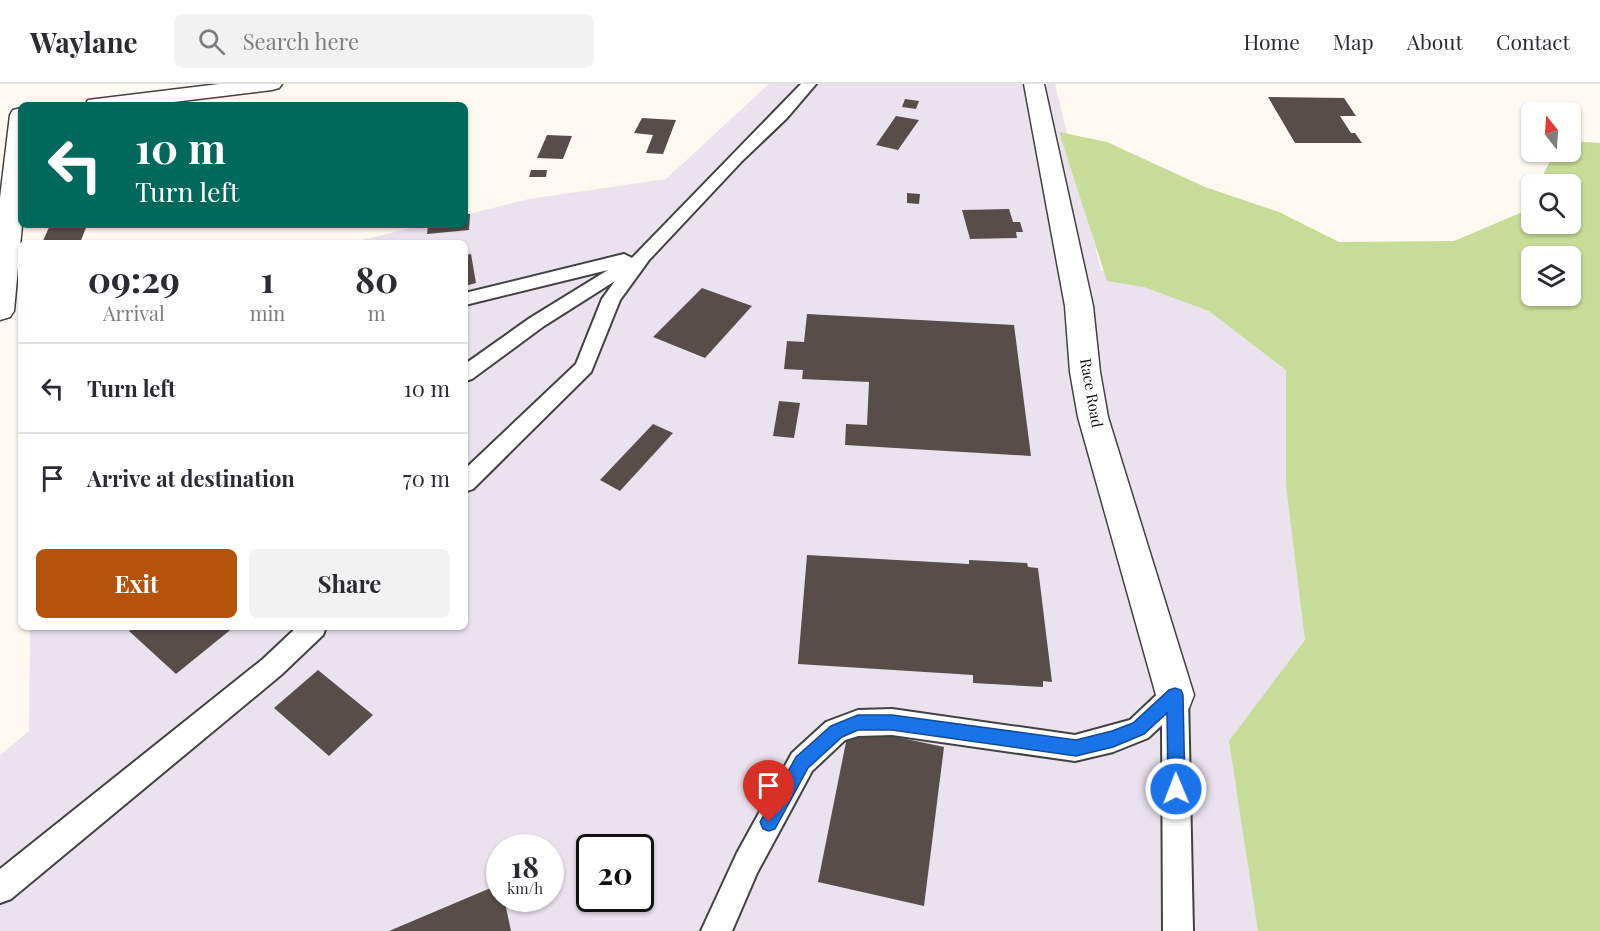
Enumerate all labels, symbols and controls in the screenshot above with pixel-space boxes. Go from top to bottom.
search box [174,14,594,68]
text: Waylane [30,23,138,60]
icon: search [195,25,228,58]
text: Search here [243,26,359,56]
text: Home [1244,27,1300,55]
text: Map [1333,27,1374,55]
text: About [1407,27,1463,55]
text: Contact [1496,27,1570,55]
north arrow [1521,102,1581,162]
map controls [1521,102,1581,306]
text: 10 m [135,119,226,175]
icon: left [36,126,114,204]
text: Turn left [135,173,239,209]
button: search [1521,174,1581,234]
button: layers [1521,246,1581,306]
text: 09:29 [88,254,180,302]
text: 1 [261,254,274,302]
text: 80 [355,254,398,302]
text: Arrival [103,299,165,326]
text: min [250,299,285,326]
text: m [368,299,385,326]
street label: Race Road [1076,357,1108,429]
icon: left [36,372,69,405]
text: Turn left [87,373,176,403]
text: 10 m [404,373,450,403]
icon: arrive [36,462,69,495]
text: Arrive at destination [87,463,295,493]
text: 70 m [403,463,450,493]
button: Exit [36,549,237,618]
button: Share [249,549,450,618]
position arrow [1144,757,1208,821]
pin [743,760,794,822]
icon: arrive [752,769,785,802]
speed limit sign: 20 [576,834,654,912]
text: 18 [511,846,539,886]
text: km/h [507,878,543,898]

